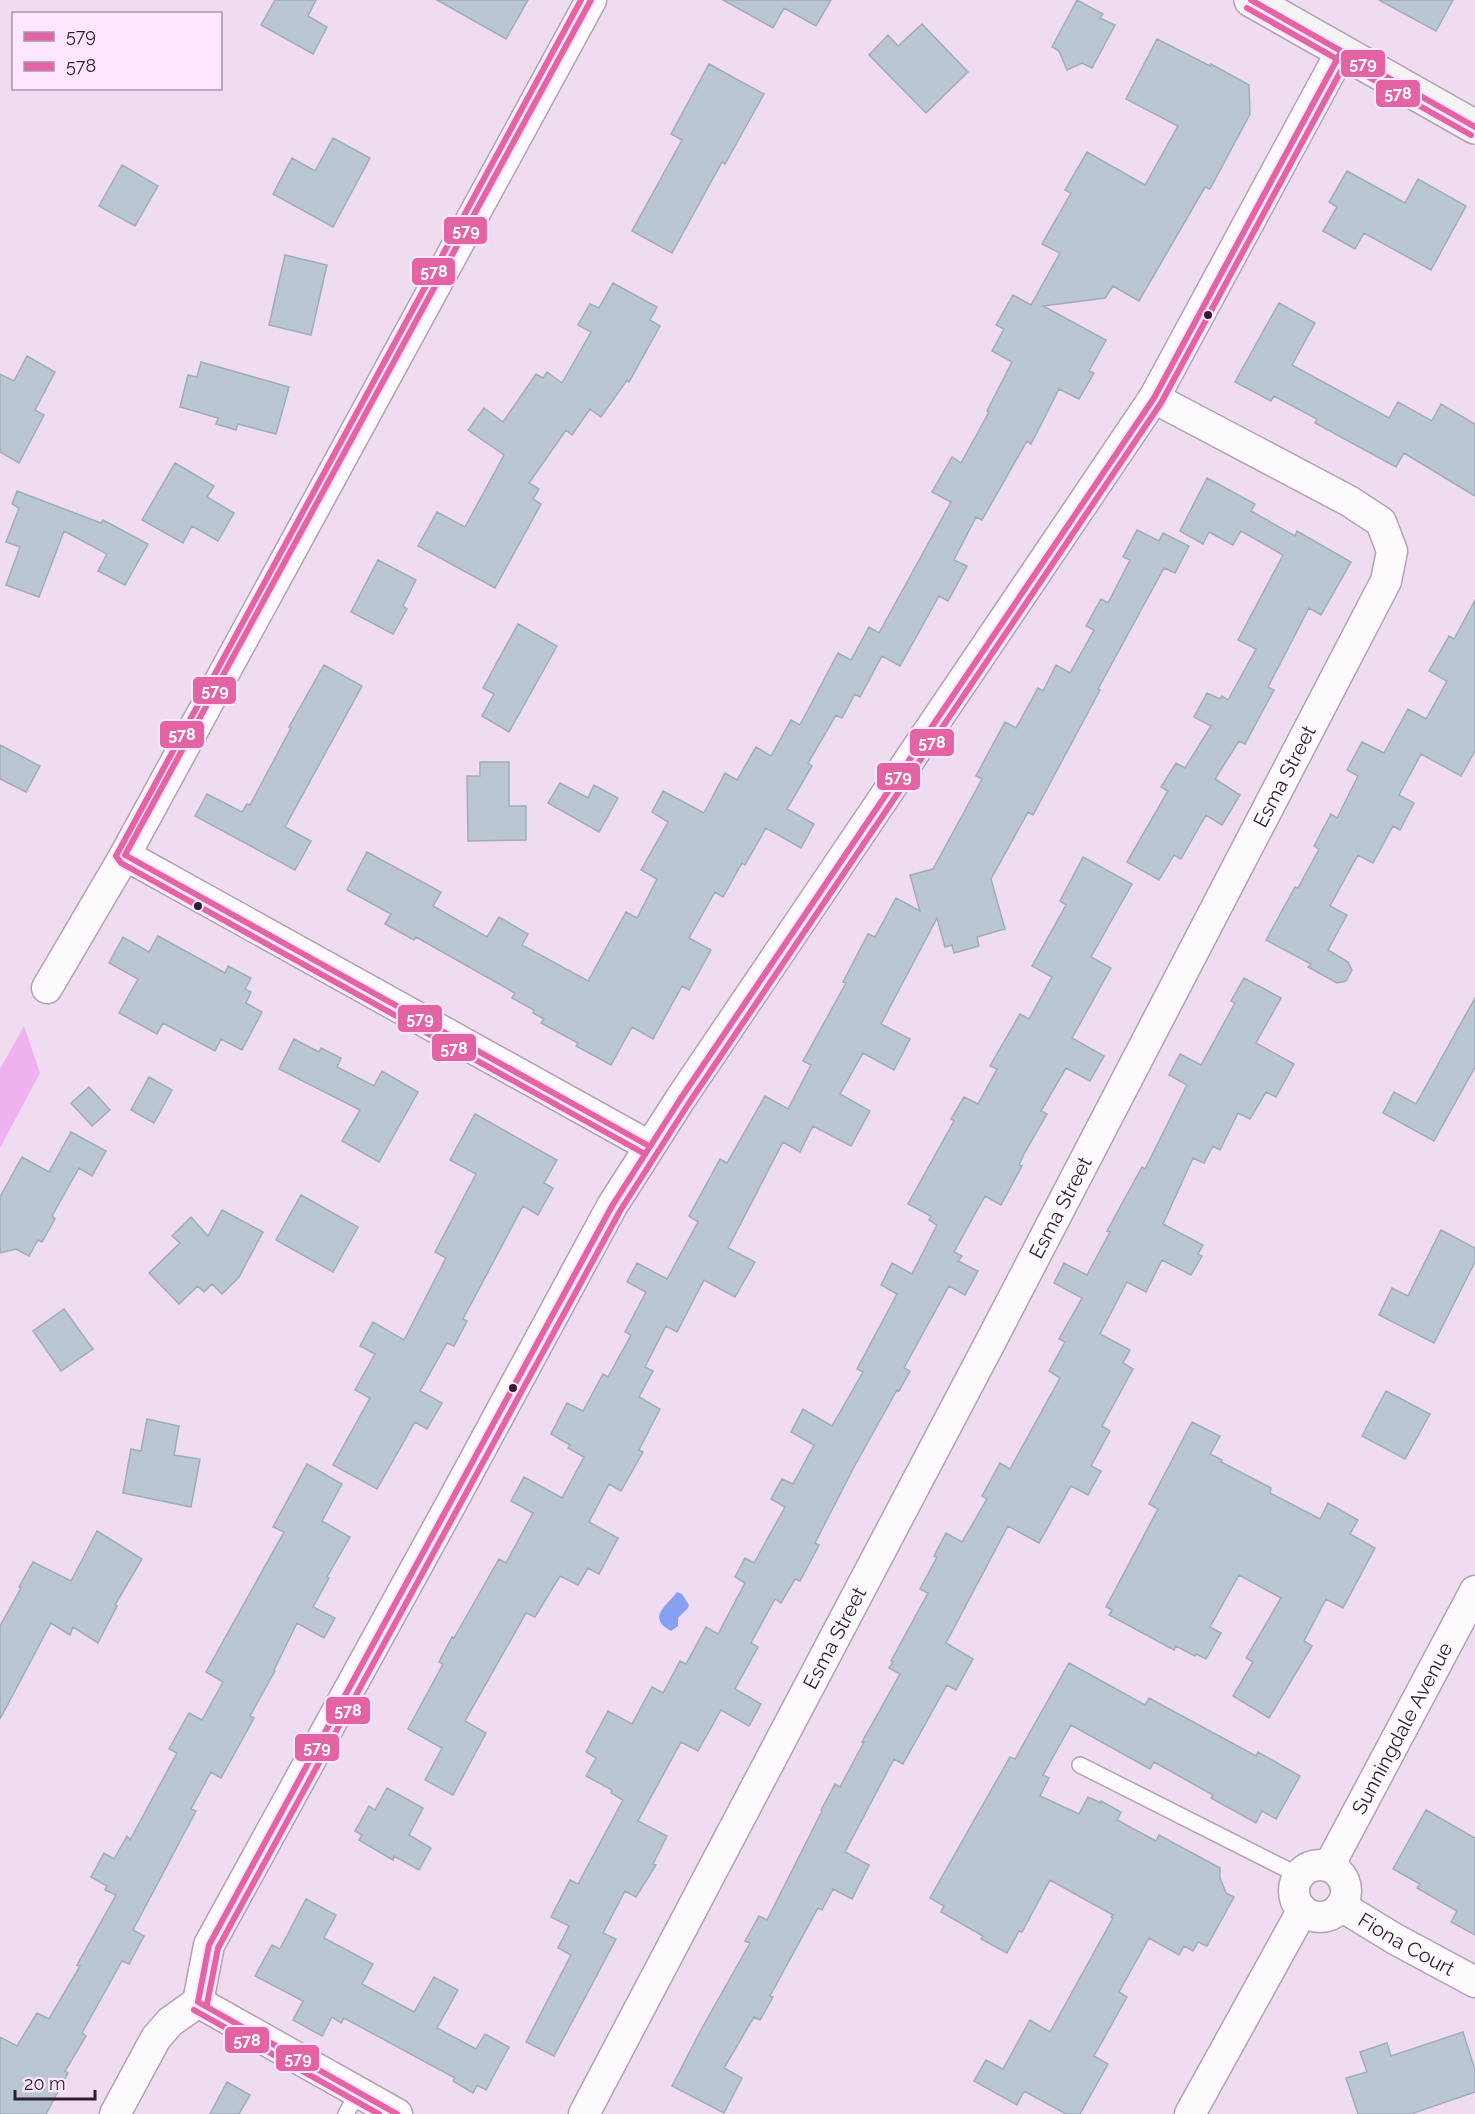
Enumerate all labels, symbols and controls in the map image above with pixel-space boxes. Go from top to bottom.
legend [12,12,222,90]
text: 579 [66,25,96,46]
line badge: 579 [1340,49,1386,78]
text: 579 [1349,54,1377,73]
text: 578 [66,55,96,76]
line badge: 578 [1375,79,1421,108]
text: 578 [1384,84,1412,103]
line badge: 579 [443,216,488,245]
text: 579 [452,221,480,240]
line badge: 578 [411,257,456,286]
text: 578 [420,262,448,281]
unlabelled marker [1202,309,1214,321]
line badge: 579 [192,676,237,705]
text: 579 [201,681,229,700]
line badge: 578 [159,720,205,749]
street label: Esma Street [1248,721,1321,831]
text: 578 [168,725,196,744]
line badge: 578 [909,728,955,757]
text: 578 [918,733,946,752]
line badge: 579 [876,762,921,791]
text: 579 [884,767,912,786]
unlabelled marker [192,900,204,912]
line badge: 579 [397,1004,443,1033]
text: 579 [406,1009,434,1028]
line badge: 578 [431,1033,477,1062]
text: 578 [440,1039,468,1058]
street label: Esma Street [1024,1152,1097,1263]
unlabelled marker [507,1382,519,1394]
street label: Esma Street [798,1583,871,1693]
street label: Sunningdale Avenue [1347,1638,1458,1818]
line badge: 578 [325,1696,371,1725]
text: 578 [334,1701,362,1720]
line badge: 579 [294,1733,340,1762]
text: 579 [303,1738,331,1757]
street label: Fiona Court [1354,1907,1459,1981]
line badge: 578 [224,2026,270,2054]
text: 578 [233,2031,261,2050]
line badge: 579 [275,2044,320,2072]
text: 579 [284,2049,312,2068]
scale bar [15,2063,94,2101]
text: 20 m [24,2073,66,2094]

